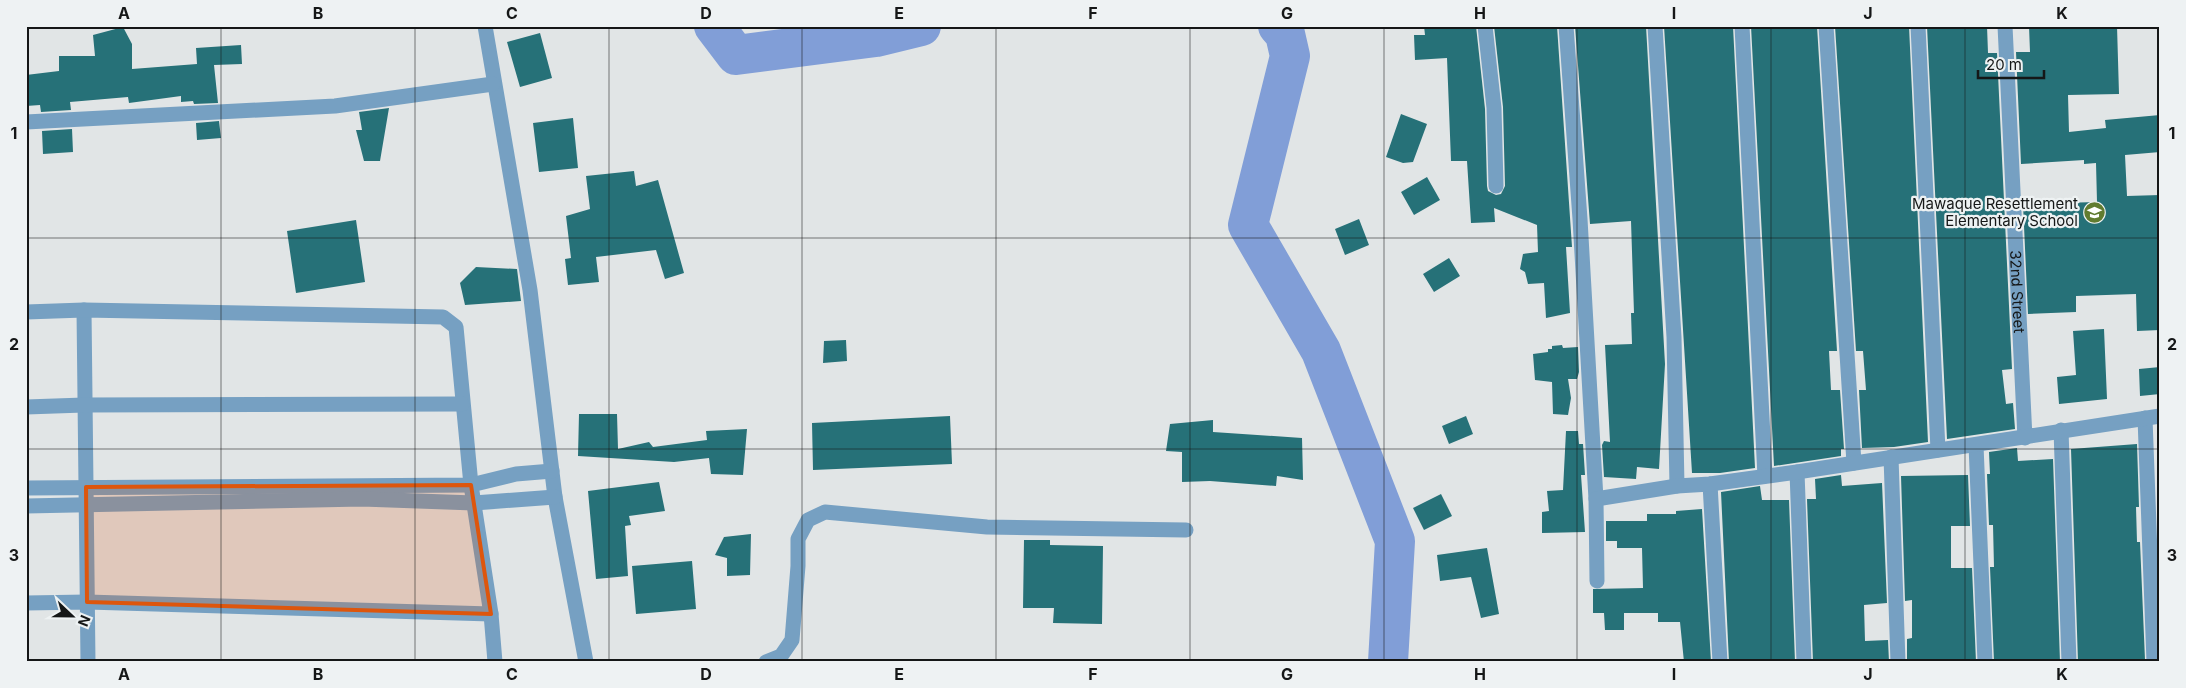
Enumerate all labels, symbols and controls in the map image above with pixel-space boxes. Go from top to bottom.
text: A [118,3,130,23]
text: B [313,3,323,23]
text: C [506,3,518,23]
text: D [700,3,712,23]
text: E [894,3,904,23]
text: F [1088,3,1098,23]
text: G [1281,3,1293,23]
text: H [1474,3,1486,23]
text: I [1672,3,1676,23]
text: J [1863,3,1873,23]
text: K [2056,3,2068,23]
scale bar [1978,48,2045,80]
text: 20 m [1986,55,2022,74]
text: 1 [11,123,17,143]
text: 1 [2169,123,2175,143]
place label: Mawaque Resettlement Elementary School [1912,194,2078,230]
school or university icon: Mawaque Resettlement Elementary School [2082,200,2106,224]
street label: 32nd Street [2006,250,2029,334]
text: 2 [9,334,19,354]
text: 2 [2167,334,2177,354]
text: 3 [9,545,19,565]
text: 3 [2167,545,2177,565]
north arrow [48,590,98,640]
text: N [75,613,94,629]
text: A [118,664,130,684]
text: B [313,664,323,684]
text: C [506,664,518,684]
text: D [700,664,712,684]
text: E [894,664,904,684]
text: F [1088,664,1098,684]
text: G [1281,664,1293,684]
text: H [1474,664,1486,684]
text: I [1672,664,1676,684]
text: J [1863,664,1873,684]
text: K [2056,664,2068,684]

